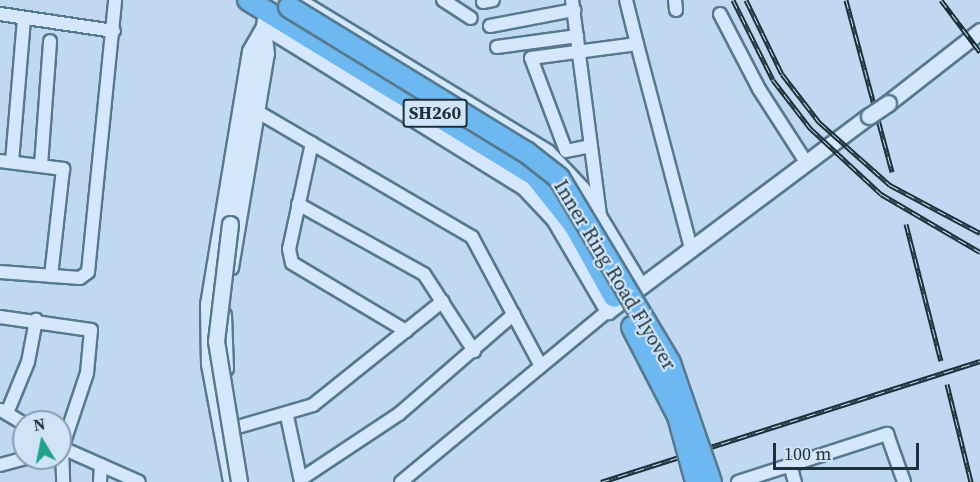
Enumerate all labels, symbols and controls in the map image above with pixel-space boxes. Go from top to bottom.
road number: SH260 [402,98,468,128]
street label: Inner Ring Road Flyover [549,176,681,374]
north arrow [12,410,72,470]
text: N [32,412,47,436]
scale bar [776,431,922,469]
text: 100 m [784,441,831,466]

